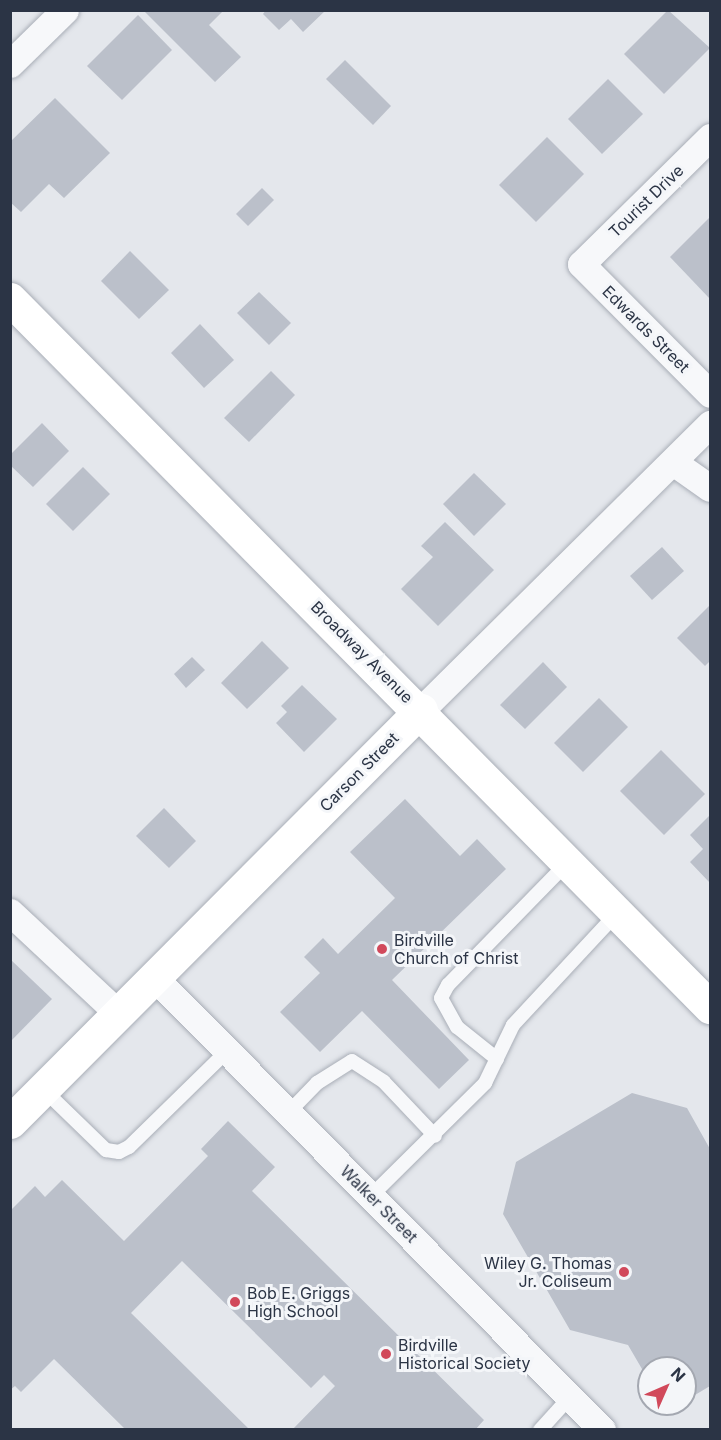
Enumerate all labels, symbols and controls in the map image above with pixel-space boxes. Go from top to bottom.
street label: Tourist Drive [605,161,687,241]
street label: Edwards Street [599,282,693,376]
street label: Broadway Avenue [307,597,417,707]
street label: Carson Street [316,729,402,815]
place label: Birdville Church of Christ [394,930,518,968]
marker: Birdville Church of Christ [375,942,389,956]
street label: Walker Street [336,1161,422,1247]
place label: Wiley G. Thomas Jr. Coliseum [484,1253,612,1291]
marker: Wiley G. Thomas Jr. Coliseum [617,1265,631,1279]
place label: Bob E. Griggs High School [247,1283,350,1321]
marker: Bob E. Griggs High School [228,1295,242,1309]
place label: Birdville Historical Society [398,1335,530,1373]
marker: Birdville Historical Society [379,1347,393,1361]
north arrow [637,1356,697,1416]
text: N [667,1363,690,1386]

